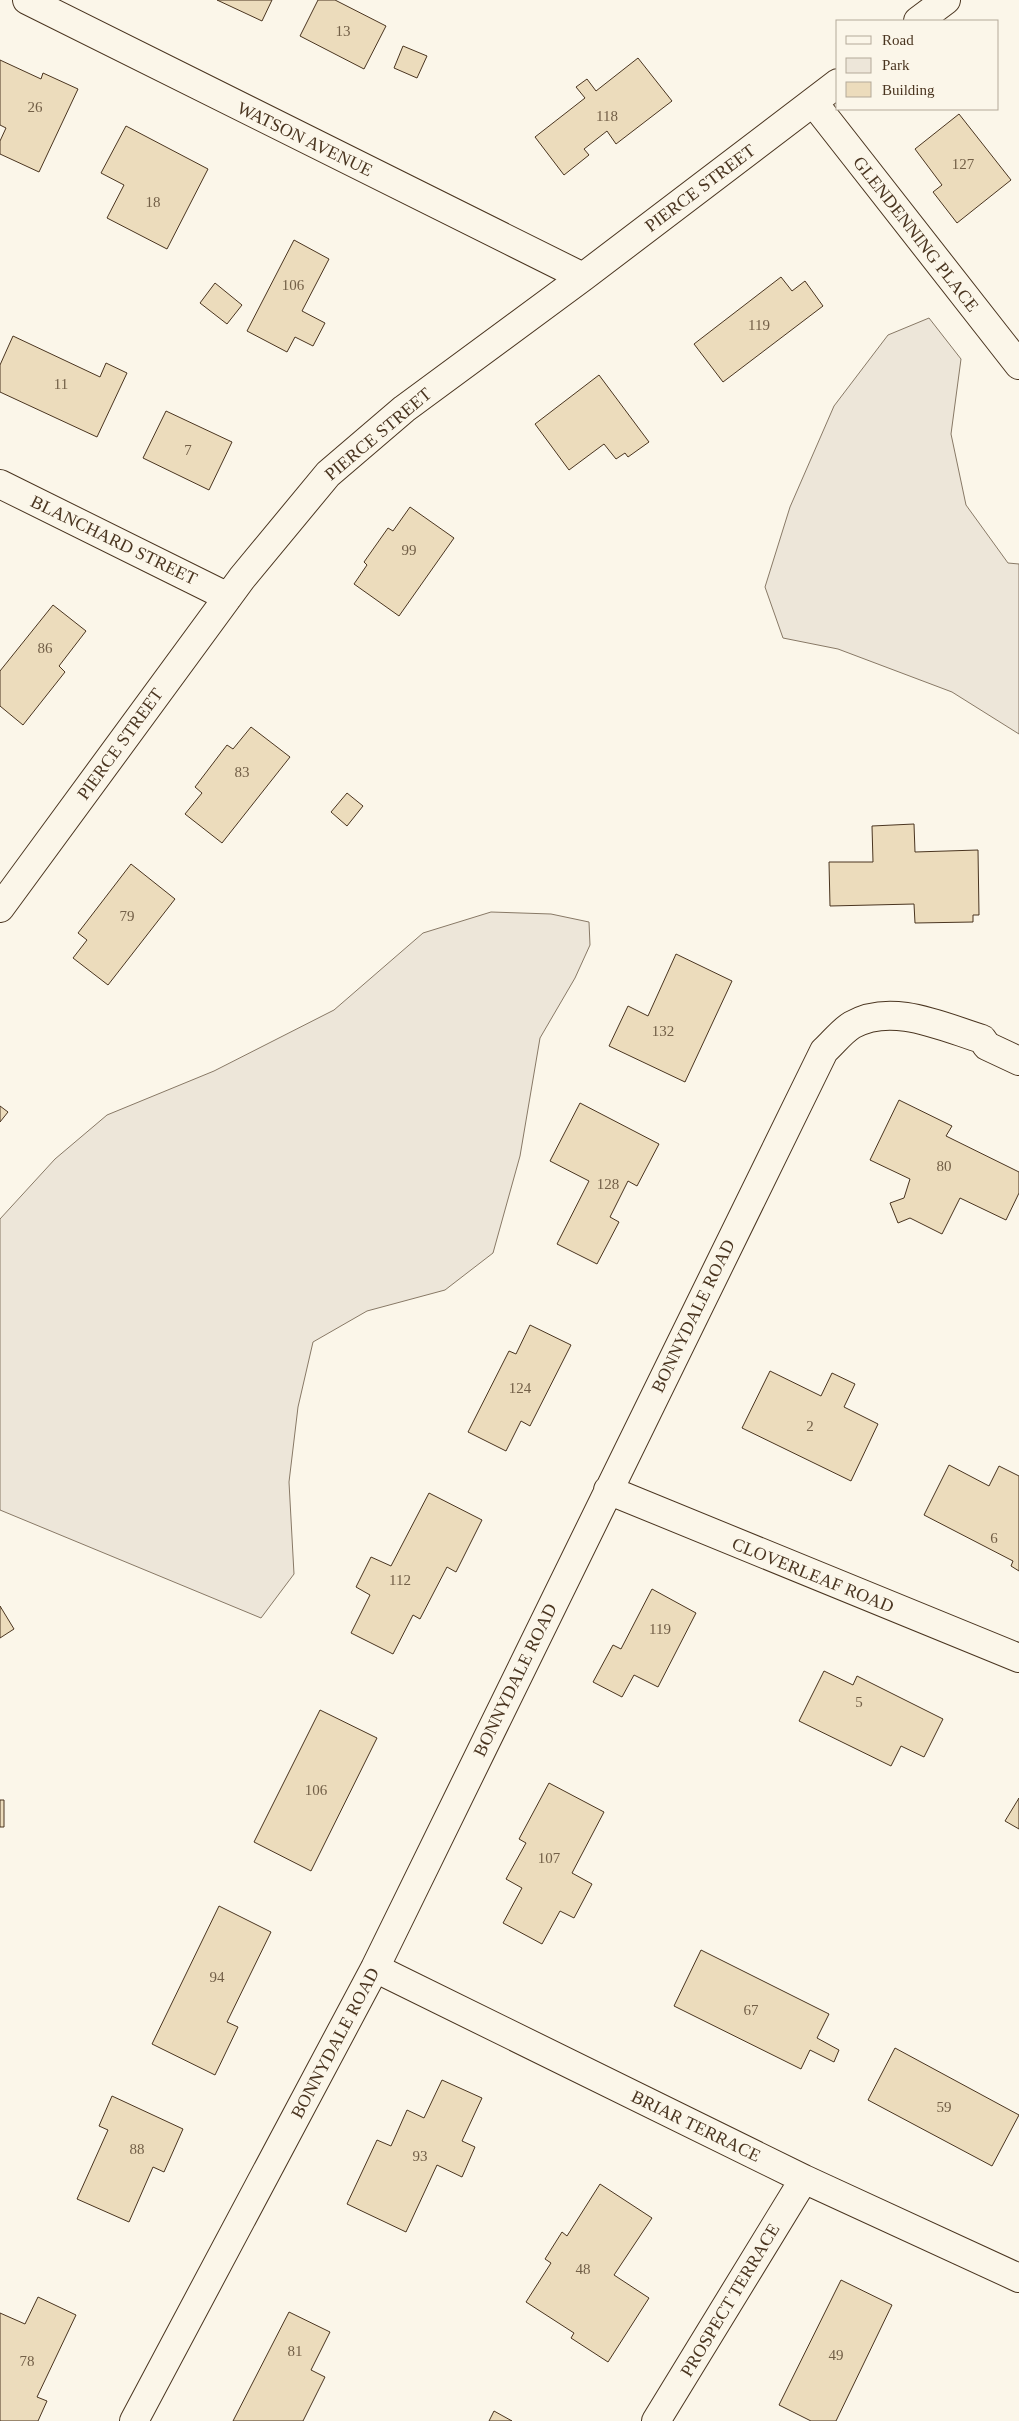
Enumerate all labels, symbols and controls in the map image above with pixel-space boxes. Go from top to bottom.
legend [836,20,999,110]
house number: 13 [336,23,351,39]
text: Road [882,32,914,48]
text: Park [882,57,910,73]
text: Building [882,82,935,98]
street label: WATSON AVENUE [234,98,376,180]
house number: 26 [28,99,43,115]
house number: 118 [596,108,618,124]
street label: PIERCE STREET [641,140,759,236]
street label: GLENDENNING PLACE [849,152,983,316]
house number: 127 [952,156,975,172]
house number: 18 [146,194,161,210]
house number: 106 [282,277,305,293]
house number: 119 [748,317,770,333]
house number: 11 [54,376,68,392]
street label: PIERCE STREET [321,384,435,484]
house number: 7 [184,442,192,458]
street label: BLANCHARD STREET [28,491,200,589]
house number: 99 [402,542,417,558]
house number: 86 [38,640,53,656]
street label: PIERCE STREET [73,685,167,803]
house number: 83 [235,764,250,780]
house number: 79 [120,908,135,924]
house number: 132 [652,1023,674,1039]
house number: 80 [937,1158,952,1174]
house number: 128 [597,1176,619,1192]
street label: BONNYDALE ROAD [647,1236,739,1396]
house number: 124 [509,1380,532,1396]
house number: 2 [806,1418,814,1434]
house number: 6 [990,1530,998,1546]
street label: CLOVERLEAF ROAD [729,1533,897,1617]
house number: 112 [389,1572,411,1588]
street label: BONNYDALE ROAD [469,1600,561,1760]
house number: 119 [649,1621,671,1637]
house number: 5 [855,1694,863,1710]
house number: 106 [305,1782,328,1798]
house number: 107 [538,1850,561,1866]
street label: BONNYDALE ROAD [287,1964,383,2122]
house number: 94 [210,1969,225,1985]
house number: 67 [744,2002,759,2018]
street label: BRIAR TERRACE [628,2086,764,2166]
house number: 59 [937,2099,952,2115]
house number: 88 [130,2141,145,2157]
house number: 93 [413,2148,428,2164]
street label: PROSPECT TERRACE [676,2220,784,2380]
house number: 48 [576,2261,591,2277]
house number: 81 [288,2343,303,2359]
house number: 49 [829,2347,844,2363]
house number: 78 [20,2353,35,2369]

